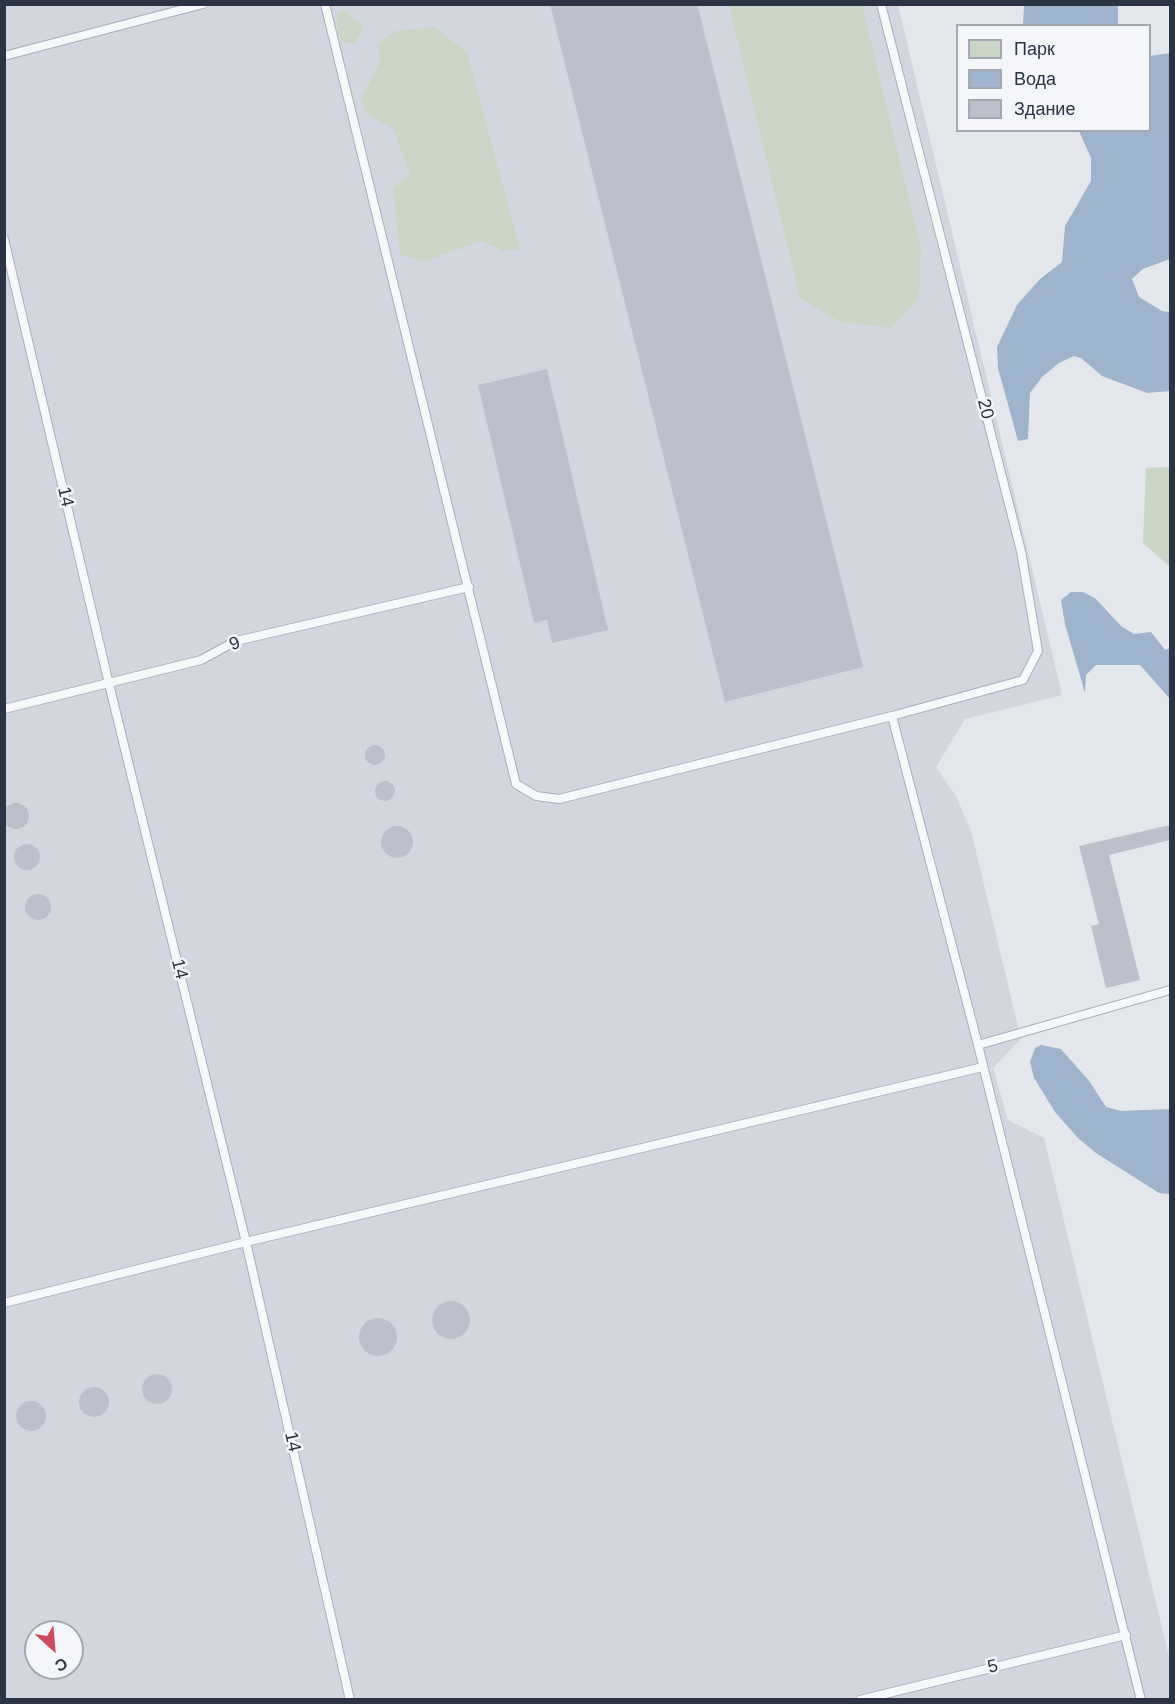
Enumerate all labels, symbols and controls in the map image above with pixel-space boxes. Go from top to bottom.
legend [956,24,1151,132]
text: Парк [1014,39,1055,59]
text: Вода [1014,69,1056,89]
text: Здание [1014,99,1075,119]
street label: 20 [972,397,998,421]
street label: 14 [52,485,78,509]
street label: 9 [226,632,244,656]
street label: 14 [166,957,192,981]
street label: 14 [279,1430,305,1454]
north arrow [24,1620,84,1680]
text: С [52,1655,70,1675]
street label: 5 [986,1655,1000,1679]

